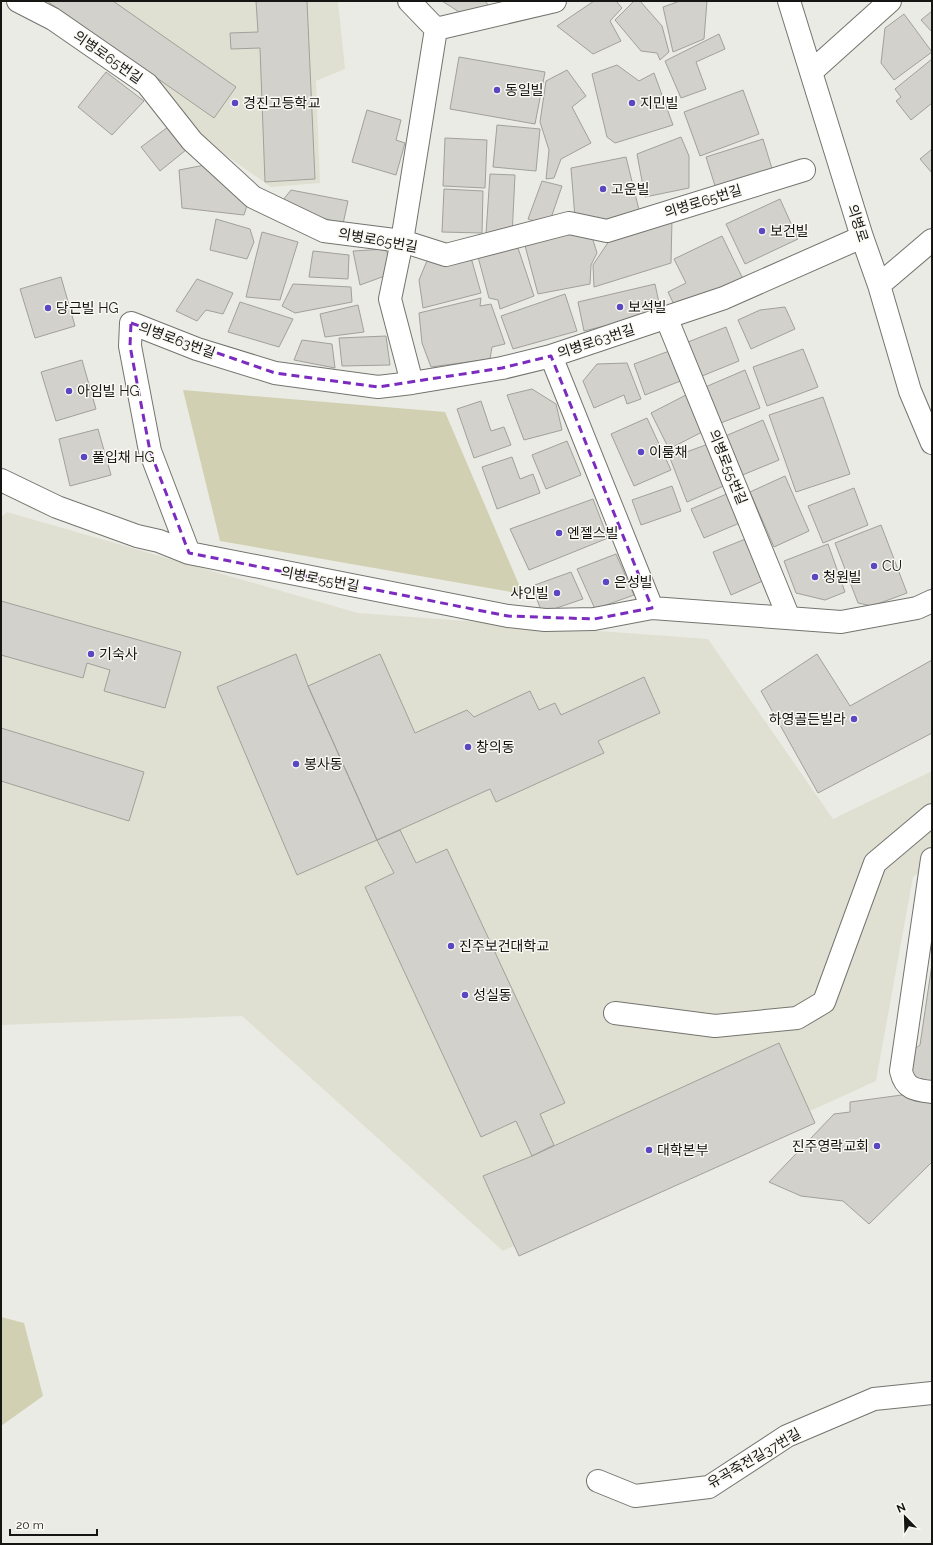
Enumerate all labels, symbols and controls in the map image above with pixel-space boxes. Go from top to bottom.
street label: 의병로65번길 [70,27,146,87]
place label: 동일빌 [505,82,544,98]
marker: 동일빌 [492,85,502,95]
place label: 경진고등학교 [243,95,320,111]
place label: 지민빌 [640,95,679,111]
marker: 경진고등학교 [230,98,240,108]
marker: 지민빌 [627,98,637,108]
place label: 고운빌 [611,181,650,197]
street label: 의병로65번길 [662,182,744,220]
marker: 고운빌 [598,184,608,194]
street label: 의병로 [844,202,872,244]
place label: 보건빌 [770,223,809,239]
street label: 의병로65번길 [337,225,419,255]
marker: 보건빌 [757,226,767,236]
place label: 보석빌 [628,299,667,315]
place label: 당근빌 HG [56,300,119,316]
marker: 보석빌 [615,302,625,312]
marker: 당근빌 HG [43,303,53,313]
street label: 의병로63번길 [137,319,217,361]
street label: 의병로63번길 [555,321,637,361]
place label: 아임빌 HG [77,383,140,399]
marker: 아임빌 HG [64,386,74,396]
street label: 의병로55번길 [706,427,750,507]
place label: 이룸채 [649,444,688,460]
marker: 이룸채 [636,447,646,457]
place label: 풀입채 HG [92,449,155,465]
marker: 풀입채 HG [79,452,89,462]
place label: 엔젤스빌 [567,525,619,541]
marker: 엔젤스빌 [554,528,564,538]
place label: CU [882,558,902,574]
marker: CU [869,561,879,571]
street label: 의병로55번길 [279,564,361,594]
place label: 청원빌 [823,569,862,585]
marker: 청원빌 [810,572,820,582]
place label: 은성빌 [614,574,653,590]
marker: 은성빌 [601,577,611,587]
place label: 샤인빌 [510,585,549,601]
marker: 샤인빌 [552,588,562,598]
place label: 기숙사 [99,646,138,662]
marker: 기숙사 [86,649,96,659]
place label: 하영골든빌라 [769,711,846,727]
marker: 하영골든빌라 [849,714,859,724]
place label: 창의동 [476,739,515,755]
marker: 창의동 [463,742,473,752]
place label: 봉사동 [304,756,343,772]
marker: 봉사동 [291,759,301,769]
place label: 진주보건대학교 [459,938,549,954]
marker: 진주보건대학교 [446,941,456,951]
place label: 성실동 [473,987,512,1003]
marker: 성실동 [460,990,470,1000]
place label: 진주영락교회 [792,1138,869,1154]
marker: 진주영락교회 [872,1141,882,1151]
place label: 대학본부 [657,1142,709,1158]
marker: 대학본부 [644,1145,654,1155]
street label: 유곡죽전길37번길 [705,1425,803,1491]
north arrow [885,1497,925,1537]
text: N [895,1501,908,1516]
scale bar [10,1511,97,1537]
text: 20 m [16,1518,44,1532]

